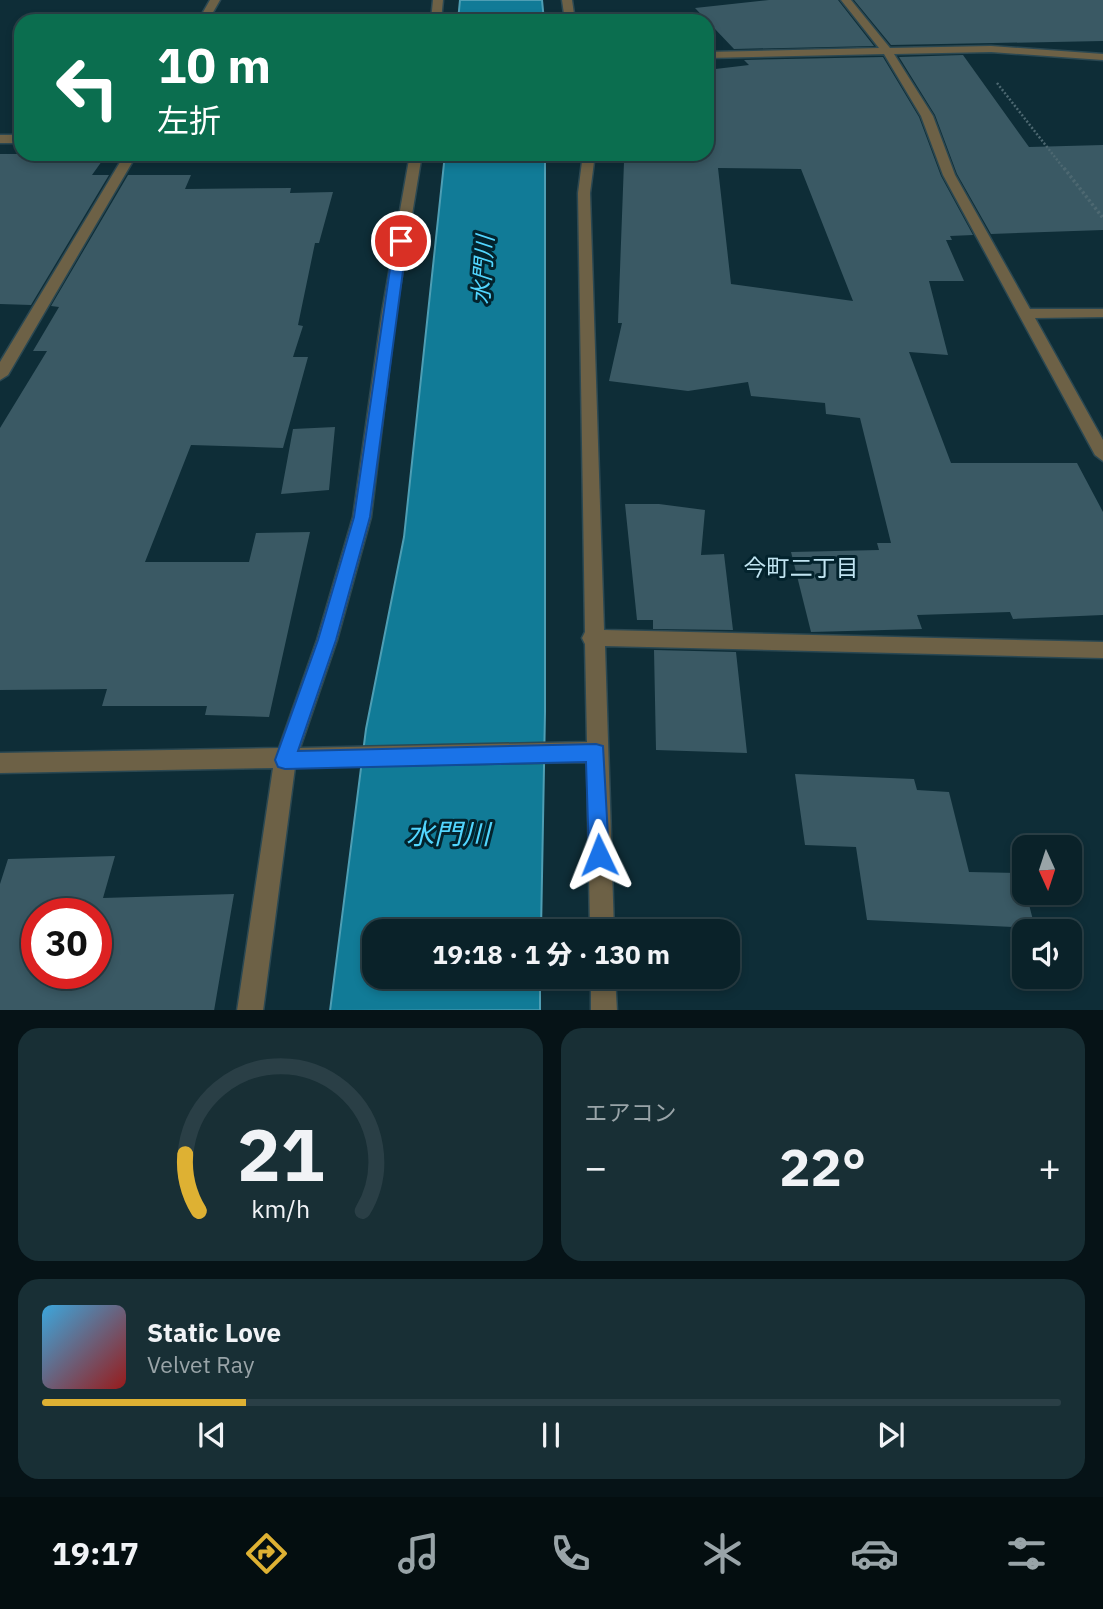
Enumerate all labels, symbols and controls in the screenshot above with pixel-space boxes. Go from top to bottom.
text: 10 m [157,33,271,96]
icon: left [42,42,133,133]
text: 左折 [157,99,221,141]
pin [371,211,431,271]
icon: arrive [382,222,420,260]
water label: 水門川 [465,231,500,305]
district label: 今町二丁目 [744,552,859,582]
water label: 水門川 [406,815,493,852]
position arrow [562,818,636,892]
north arrow [1012,835,1082,905]
map controls [1012,835,1082,989]
speed limit sign: 30 [21,898,112,989]
button: sound [1012,919,1082,989]
text: 19:18 · 1 分 · 130 m [432,937,670,971]
text: エアコン [585,1097,677,1127]
text: 21 [237,1106,324,1201]
text: 22° [779,1133,866,1200]
text: − [585,1142,607,1191]
text: + [1038,1142,1061,1191]
text: km/h [251,1191,310,1224]
text: Static Love [147,1315,281,1349]
text: Velvet Ray [147,1349,254,1379]
icon: previous [193,1416,231,1454]
icon: pause [532,1416,570,1454]
icon: next [872,1416,910,1454]
icon: directions [242,1529,291,1578]
icon: music [394,1529,443,1578]
icon: phone [546,1529,595,1578]
icon: climate [698,1529,747,1578]
icon: car [850,1529,899,1578]
icon: filters [1002,1529,1051,1578]
text: 19:17 [52,1532,139,1574]

